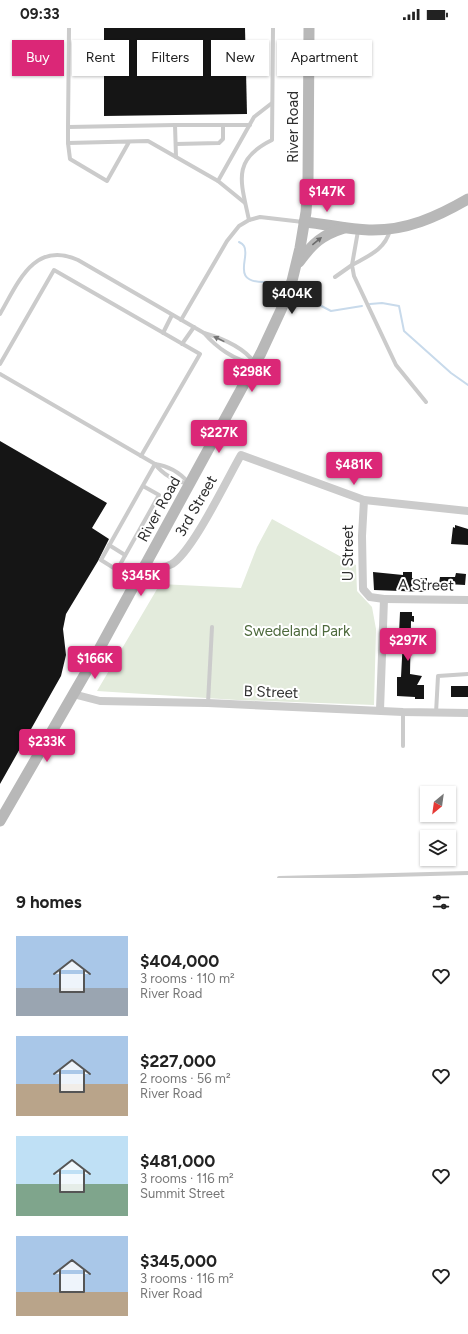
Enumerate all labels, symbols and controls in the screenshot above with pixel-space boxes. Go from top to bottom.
text: 09:33 [20,5,60,23]
chip: Buy [12,40,64,76]
chip: Rent [72,40,129,76]
chip: Filters [137,40,203,76]
chip: New [211,40,269,76]
chip: Apartment [277,40,372,76]
street label: River Road [284,91,302,163]
pin: $147K [299,179,355,213]
text: $147K [309,184,345,199]
one-way arrow [312,237,323,245]
pin: $404K [264,281,320,315]
text: $404K [272,286,312,301]
one-way arrow [214,336,225,342]
pin: $298K [224,359,280,393]
text: $298K [233,364,271,379]
pin: $227K [191,420,247,454]
text: $227K [200,425,238,440]
pin: $481K [326,452,382,486]
text: $481K [335,457,373,472]
street label: 3rd Street [171,472,221,540]
street label: River Road [134,473,184,545]
street label: U Street [339,525,357,581]
pin: $345K [113,563,169,597]
text: $345K [122,568,160,583]
street label: A Street [398,576,454,594]
park label: Swedeland Park [244,622,351,640]
pin: $297K [380,628,436,662]
text: $297K [389,633,427,648]
pin: $166K [67,646,123,680]
text: $166K [77,651,113,666]
street label: B Street [243,682,299,702]
pin: $233K [19,729,75,763]
text: $233K [28,734,66,749]
north arrow [420,786,456,822]
map controls [420,786,456,866]
button: layers [420,830,456,866]
icon: filters [430,891,452,913]
text: 9 homes [16,892,82,912]
text: $404,000 [140,951,219,971]
icon: home [48,952,96,1000]
icon: heart [430,965,452,987]
text: 3 rooms · 110 m² [140,971,235,986]
text: River Road [140,986,202,1001]
text: $227,000 [140,1051,216,1071]
icon: home [48,1052,96,1100]
icon: heart [430,1065,452,1087]
text: 2 rooms · 56 m² [140,1071,231,1086]
text: River Road [140,1086,202,1101]
text: $481,000 [140,1151,215,1171]
icon: home [48,1152,96,1200]
icon: heart [430,1165,452,1187]
text: 3 rooms · 116 m² [140,1171,234,1186]
text: Summit Street [140,1186,225,1201]
text: $345,000 [140,1251,217,1271]
icon: home [48,1252,96,1300]
icon: heart [430,1265,452,1287]
text: 3 rooms · 116 m² [140,1271,234,1286]
text: River Road [140,1286,202,1301]

